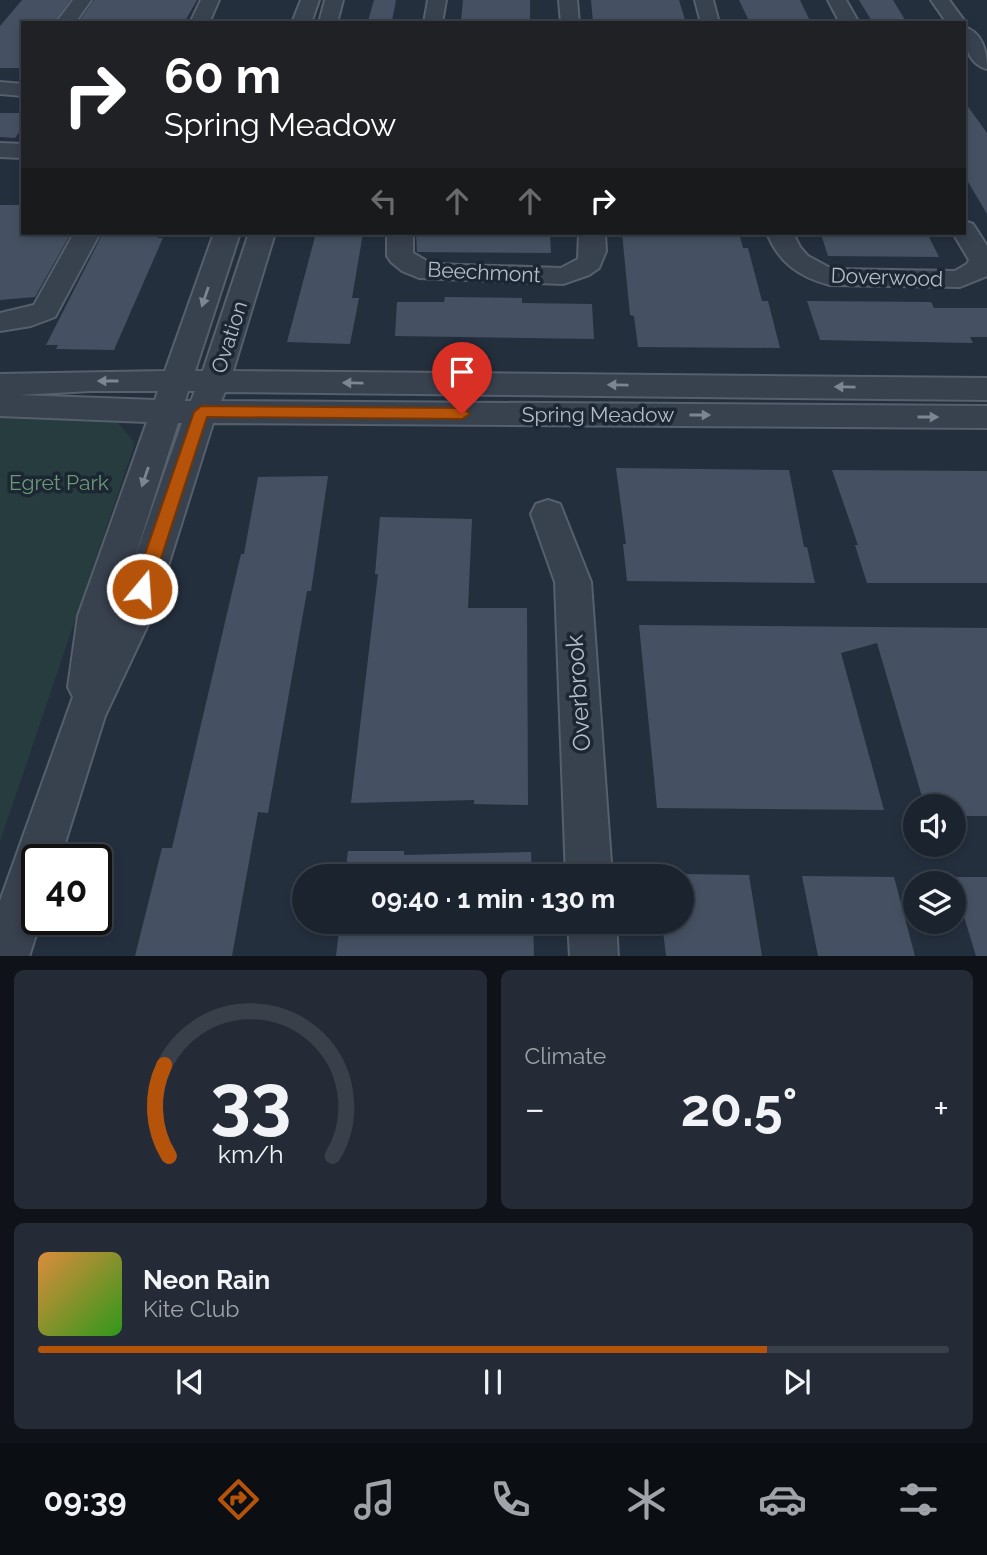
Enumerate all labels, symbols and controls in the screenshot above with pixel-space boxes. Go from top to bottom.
text: 60 m [164,47,281,104]
icon: right [49,49,140,140]
text: Spring Meadow [164,106,396,143]
icon: left [365,182,403,220]
icon: ahead [438,182,476,220]
icon: ahead [511,182,549,220]
icon: right [584,182,622,220]
street label: Beechmont [427,257,541,287]
street label: Doverwood [830,263,944,291]
one-way arrow [199,287,210,308]
street label: Ovation [206,298,252,376]
pin [432,342,492,414]
icon: arrive [443,353,481,391]
one-way arrow [97,375,119,387]
one-way arrow [342,377,364,389]
one-way arrow [607,379,629,391]
one-way arrow [834,382,856,393]
street label: Spring Meadow [522,402,674,427]
one-way arrow [690,409,712,421]
one-way arrow [917,411,939,423]
one-way arrow [139,466,150,487]
park label: Egret Park [9,470,109,495]
position arrow [105,552,179,626]
street label: Overbrook [559,633,597,752]
map controls [903,794,966,934]
button: sound [903,794,966,857]
speed limit sign: 40 [21,844,112,935]
button: layers [903,871,966,934]
text: 09:40 · 1 min · 130 m [371,884,615,914]
text: Climate [525,1042,606,1069]
text: 33 [210,1058,291,1143]
text: 20.5° [681,1077,797,1138]
text: − [525,1086,545,1131]
text: + [933,1086,949,1131]
text: km/h [217,1138,283,1168]
text: Neon Rain [143,1265,270,1295]
text: Kite Club [143,1295,240,1322]
icon: previous [171,1363,209,1401]
icon: pause [474,1363,512,1401]
icon: next [778,1363,816,1401]
icon: directions [214,1475,263,1524]
icon: music [350,1475,399,1524]
icon: phone [486,1475,535,1524]
icon: climate [622,1475,671,1524]
icon: car [758,1475,807,1524]
icon: filters [894,1475,943,1524]
text: 09:39 [44,1481,127,1518]

